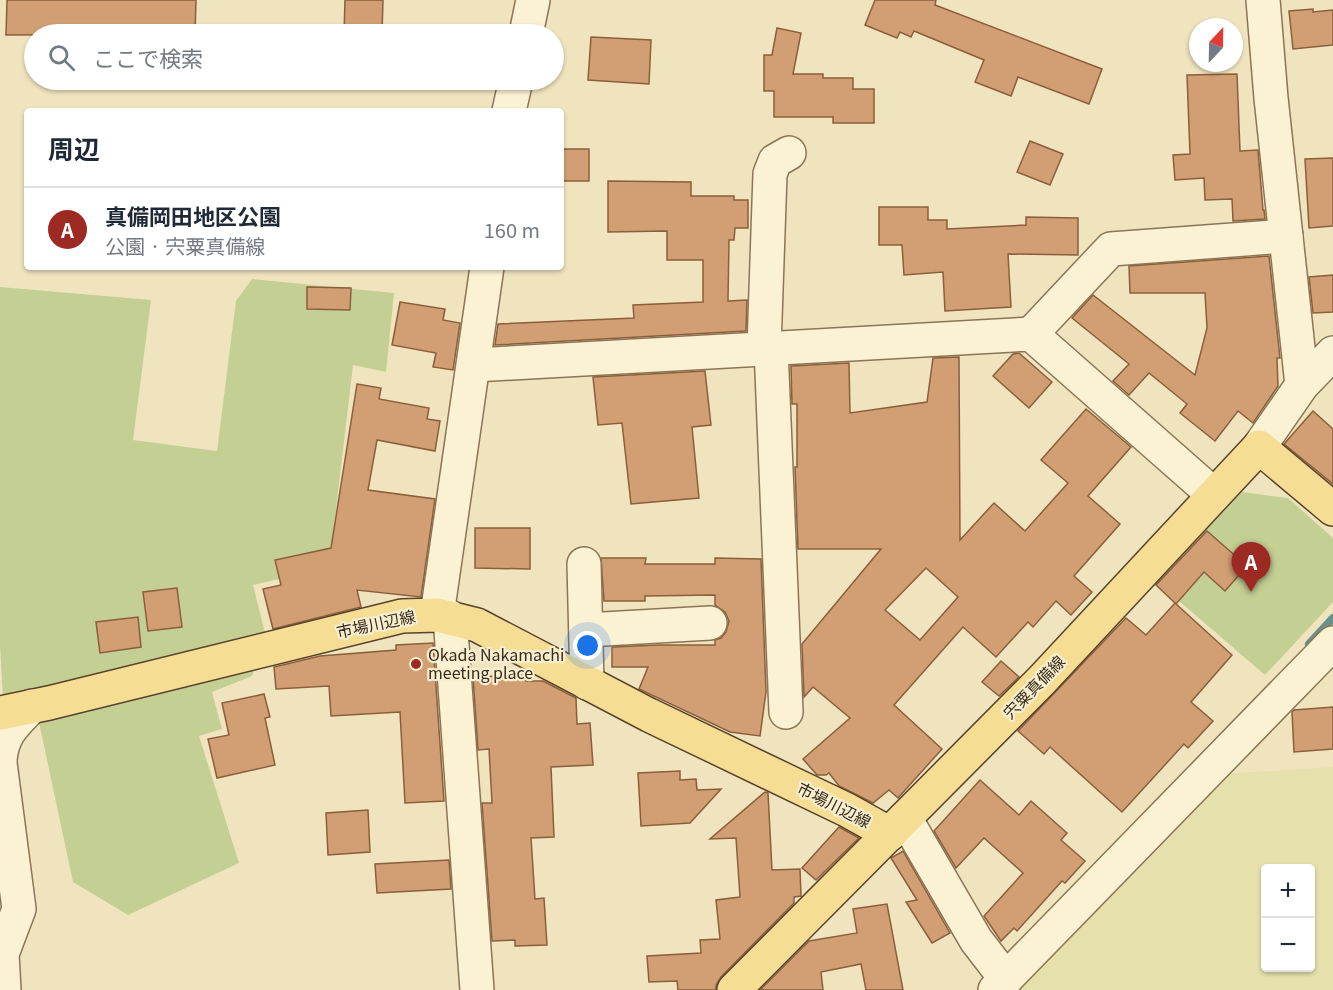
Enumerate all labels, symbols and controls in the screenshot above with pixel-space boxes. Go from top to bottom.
north arrow [1189,18,1243,72]
search box [24,24,564,90]
icon: search [45,41,78,74]
text: ここで検索 [93,41,203,73]
text: 周辺 [48,129,100,166]
text: 真備岡田地区公園 [105,199,281,231]
text: A [61,215,74,244]
text: 160 m [484,215,540,244]
text: 公園 · 宍粟真備線 [105,231,265,260]
pin: A [1232,542,1270,592]
street label: 市場川辺線 [334,603,417,643]
your location [573,631,602,660]
place label: Okada Nakamachi meeting place [428,642,564,684]
street label: 宍粟真備線 [997,649,1070,723]
marker: Okada Nakamachi meeting place [409,657,423,671]
street label: 市場川辺線 [793,775,876,833]
map controls [1261,864,1315,972]
button: + [1261,864,1315,918]
button: − [1261,918,1315,972]

